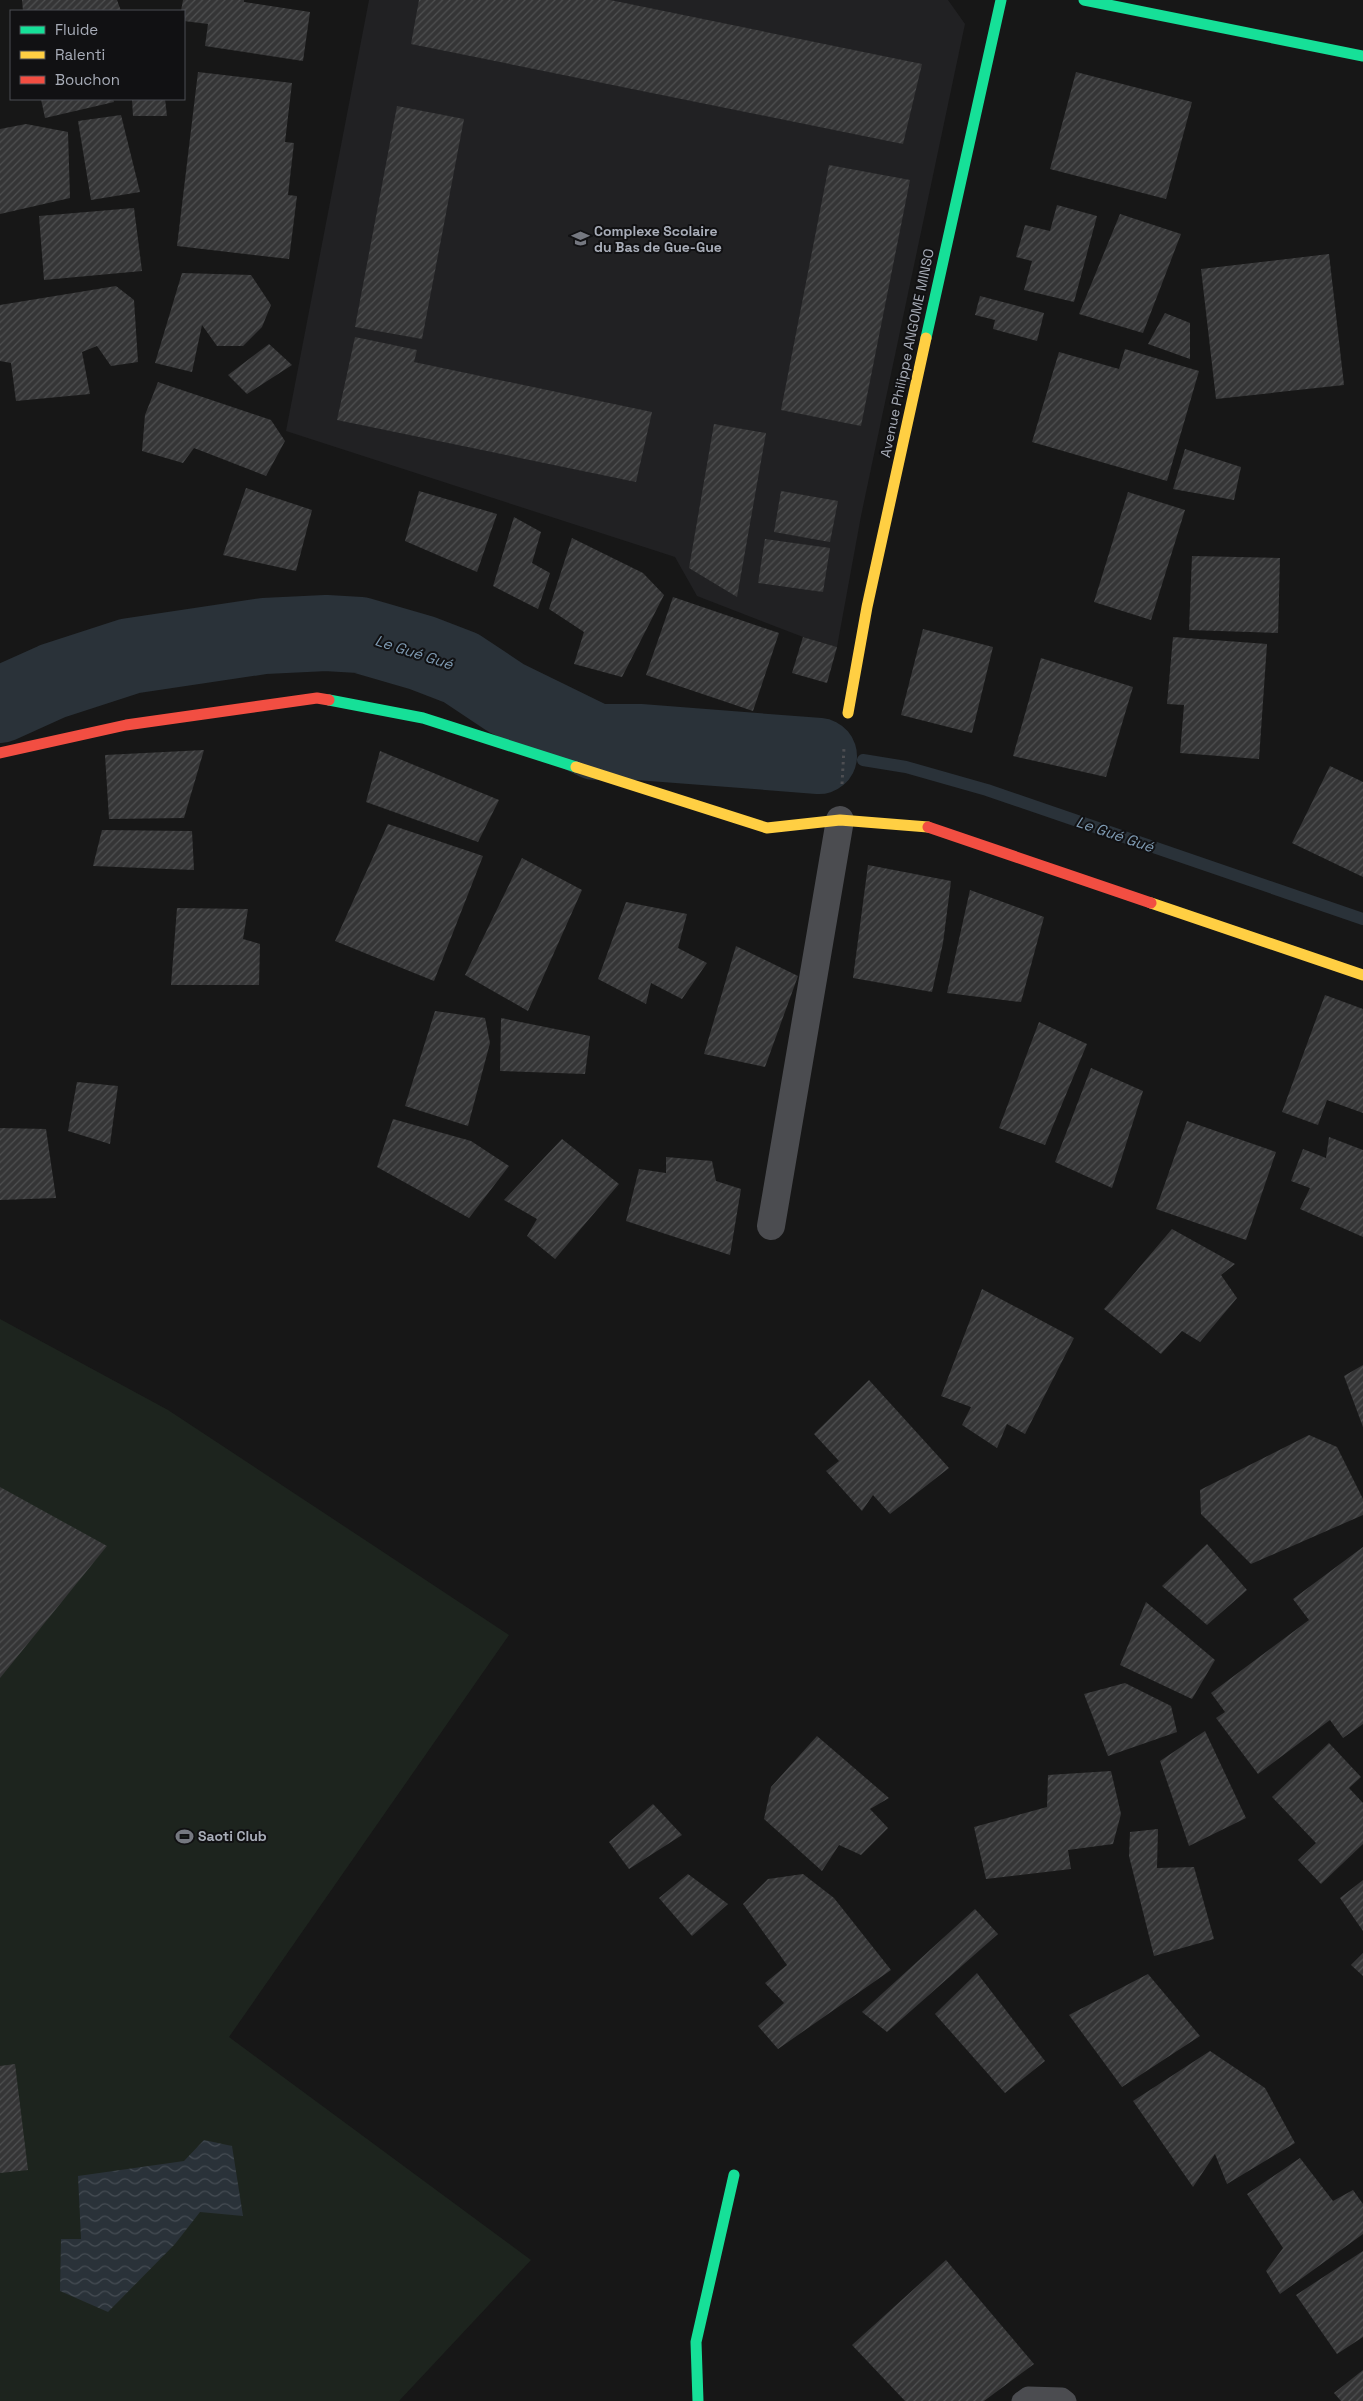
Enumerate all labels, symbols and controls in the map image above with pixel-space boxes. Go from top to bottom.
legend [10,10,185,100]
text: Fluide [55,20,98,39]
text: Ralenti [55,45,105,64]
text: Bouchon [55,70,120,89]
place label: Complexe Scolaire du Bas de Gue-Gue [594,222,722,256]
school or university icon: Complexe Scolaire du Bas de Gue-Gue [570,229,590,249]
street label: Avenue Philippe ANGOME MINSO [876,247,938,459]
water label: Le Gué Gué [373,631,456,674]
water label: Le Gué Gué [1074,812,1157,856]
sports icon: Saoti Club [174,1826,194,1846]
place label: Saoti Club [198,1827,267,1845]

